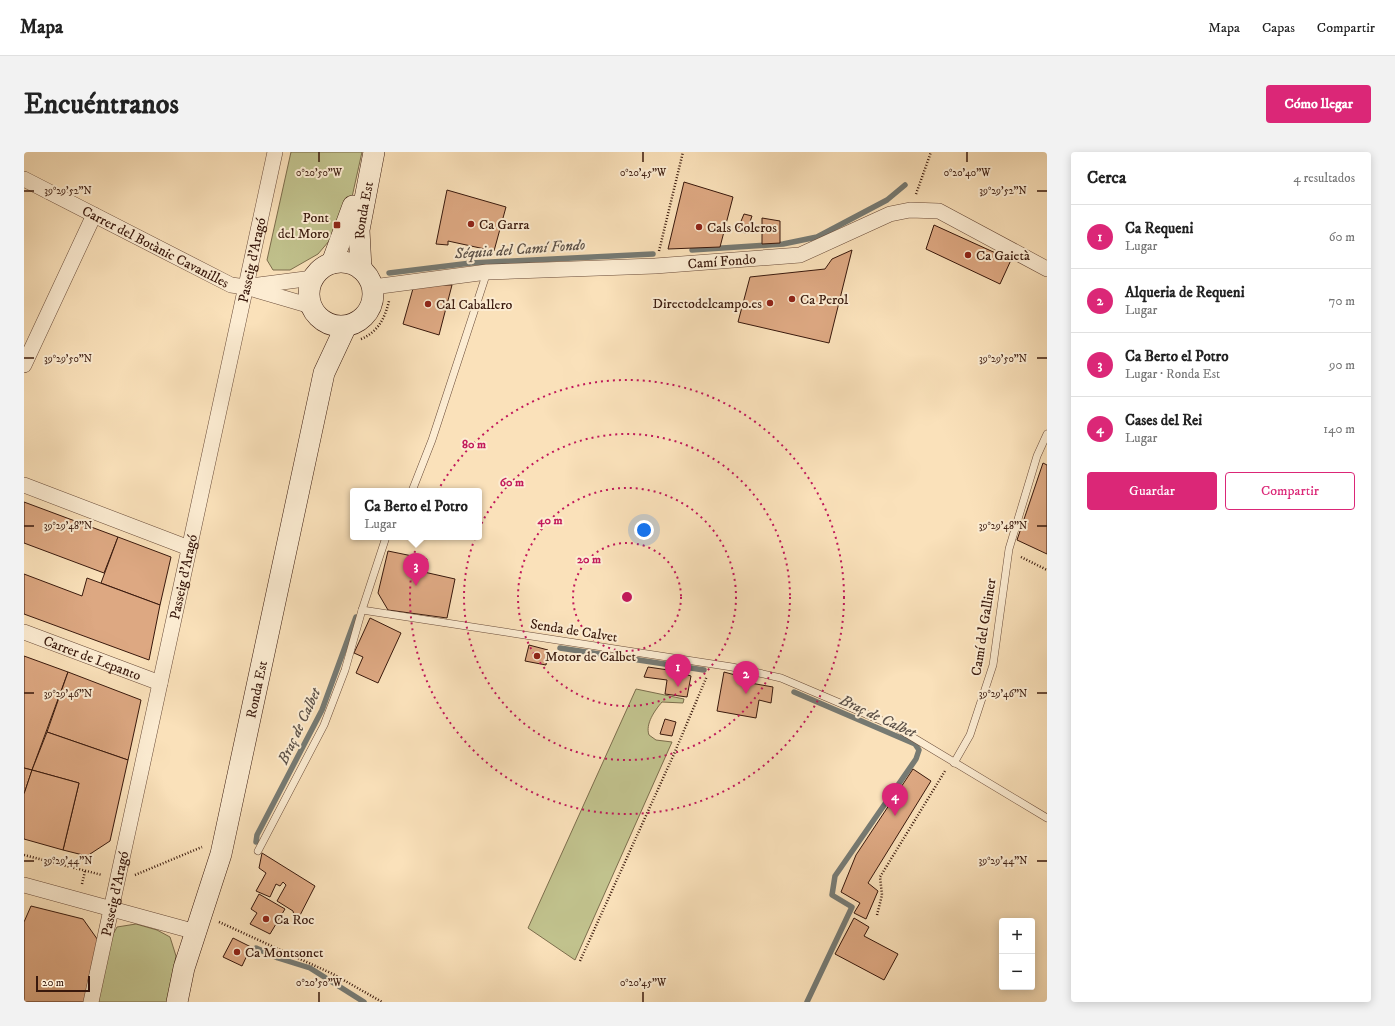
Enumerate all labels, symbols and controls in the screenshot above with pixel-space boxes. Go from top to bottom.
text: Mapa [20,16,63,39]
text: Mapa [1208,19,1240,37]
text: Capas [1262,19,1295,37]
text: Compartir [1317,19,1375,37]
button: Cómo llegar [1266,85,1371,123]
text: Encuéntranos [24,87,179,122]
text: 0°20'50"W [296,167,343,179]
text: 0°20'45"W [620,167,667,179]
text: 0°20'40"W [944,167,991,179]
text: Cerca [1087,167,1126,189]
text: 4 resultados [1293,170,1355,186]
street label: Ronda Est [351,180,378,240]
text: 39°29'52"N [44,185,92,197]
text: 39°29'52"N [979,185,1027,197]
street label: Carrer del Botànic Cavanilles [79,202,232,293]
place label: Pont del Moro [278,209,330,243]
street label: Passeig d'Aragó [235,216,271,305]
place label: Ca Garra [479,216,529,234]
marker: Ca Garra [466,219,476,229]
place label: Cals Coleros [707,219,777,237]
text: Ca Requeni [1125,219,1193,238]
marker: Pont del Moro [332,220,342,230]
marker: Cals Coleros [694,222,704,232]
text: 1 [1098,229,1102,245]
text: 60 m [1329,229,1355,245]
water label: Séquia del Camí Fondo [453,235,586,264]
text: Lugar [1125,238,1157,254]
place label: Ca Gaietà [976,247,1030,265]
street label: Camí Fondo [687,250,757,273]
marker: Ca Gaietà [963,250,973,260]
text: Alqueria de Requeni [1125,283,1245,302]
place label: Ca Perol [800,291,849,309]
text: 2 [1097,293,1103,309]
text: 70 m [1329,293,1355,309]
marker: Ca Perol [787,294,797,304]
place label: Directodelcampo.es [653,295,762,313]
place label: Cal Caballero [436,296,513,314]
marker: Directodelcampo.es [765,298,775,308]
marker: Cal Caballero [423,299,433,309]
text: Lugar [1125,302,1157,318]
text: Ca Berto el Potro [1125,347,1229,366]
text: 39°29'50"N [44,353,92,365]
text: 39°29'50"N [979,353,1027,365]
text: 3 [1098,357,1102,373]
text: 90 m [1329,357,1355,373]
text: Lugar · Ronda Est [1125,366,1220,382]
text: Cases del Rei [1125,411,1202,430]
text: 4 [1096,421,1104,437]
text: 140 m [1323,421,1355,437]
text: Lugar [1125,430,1157,446]
text: 80 m [462,437,486,452]
button: Guardar [1087,472,1217,510]
button: Compartir [1225,472,1355,510]
text: 60 m [500,475,524,490]
popup [350,488,482,540]
text: Ca Berto el Potro [364,497,468,516]
text: 40 m [537,513,562,528]
text: Lugar [364,516,397,532]
text: 39°29'48"N [44,520,92,532]
your location [634,520,654,540]
text: 39°29'48"N [979,520,1027,532]
street label: Passeig d'Aragó [166,533,202,621]
text: 20 m [577,552,601,567]
pin: 3 [403,553,429,586]
street label: Camí del Galliner [967,576,1001,677]
centre of rings [620,590,634,604]
street label: Senda de Calvet [529,615,619,647]
street label: Carrer de Lepanto [41,632,144,685]
place label: Motor de Calbet [545,648,636,666]
marker: Motor de Calbet [532,651,542,661]
pin: 1 [665,654,691,687]
street label: Ronda Est [242,659,272,720]
pin: 2 [733,661,759,694]
water label: Braç de Calbet [273,684,326,768]
text: 39°29'46"N [44,688,92,700]
text: 39°29'46"N [979,688,1027,700]
water label: Braç de Calbet [836,690,920,743]
pin: 4 [882,783,908,816]
street label: Passeig d'Aragó [98,849,133,938]
text: 39°29'44"N [43,855,93,867]
text: 39°29'44"N [978,855,1028,867]
place label: Ca Roc [274,911,314,929]
marker: Ca Roc [261,914,271,924]
map controls [999,918,1035,990]
button: + [999,918,1035,954]
place label: Ca Montsonet [245,944,324,962]
marker: Ca Montsonet [232,947,242,957]
button: − [999,954,1035,990]
scale bar [36,974,90,993]
text: 20 m [42,976,64,990]
text: 0°20'50"W [296,977,343,989]
text: 0°20'45"W [620,977,667,989]

